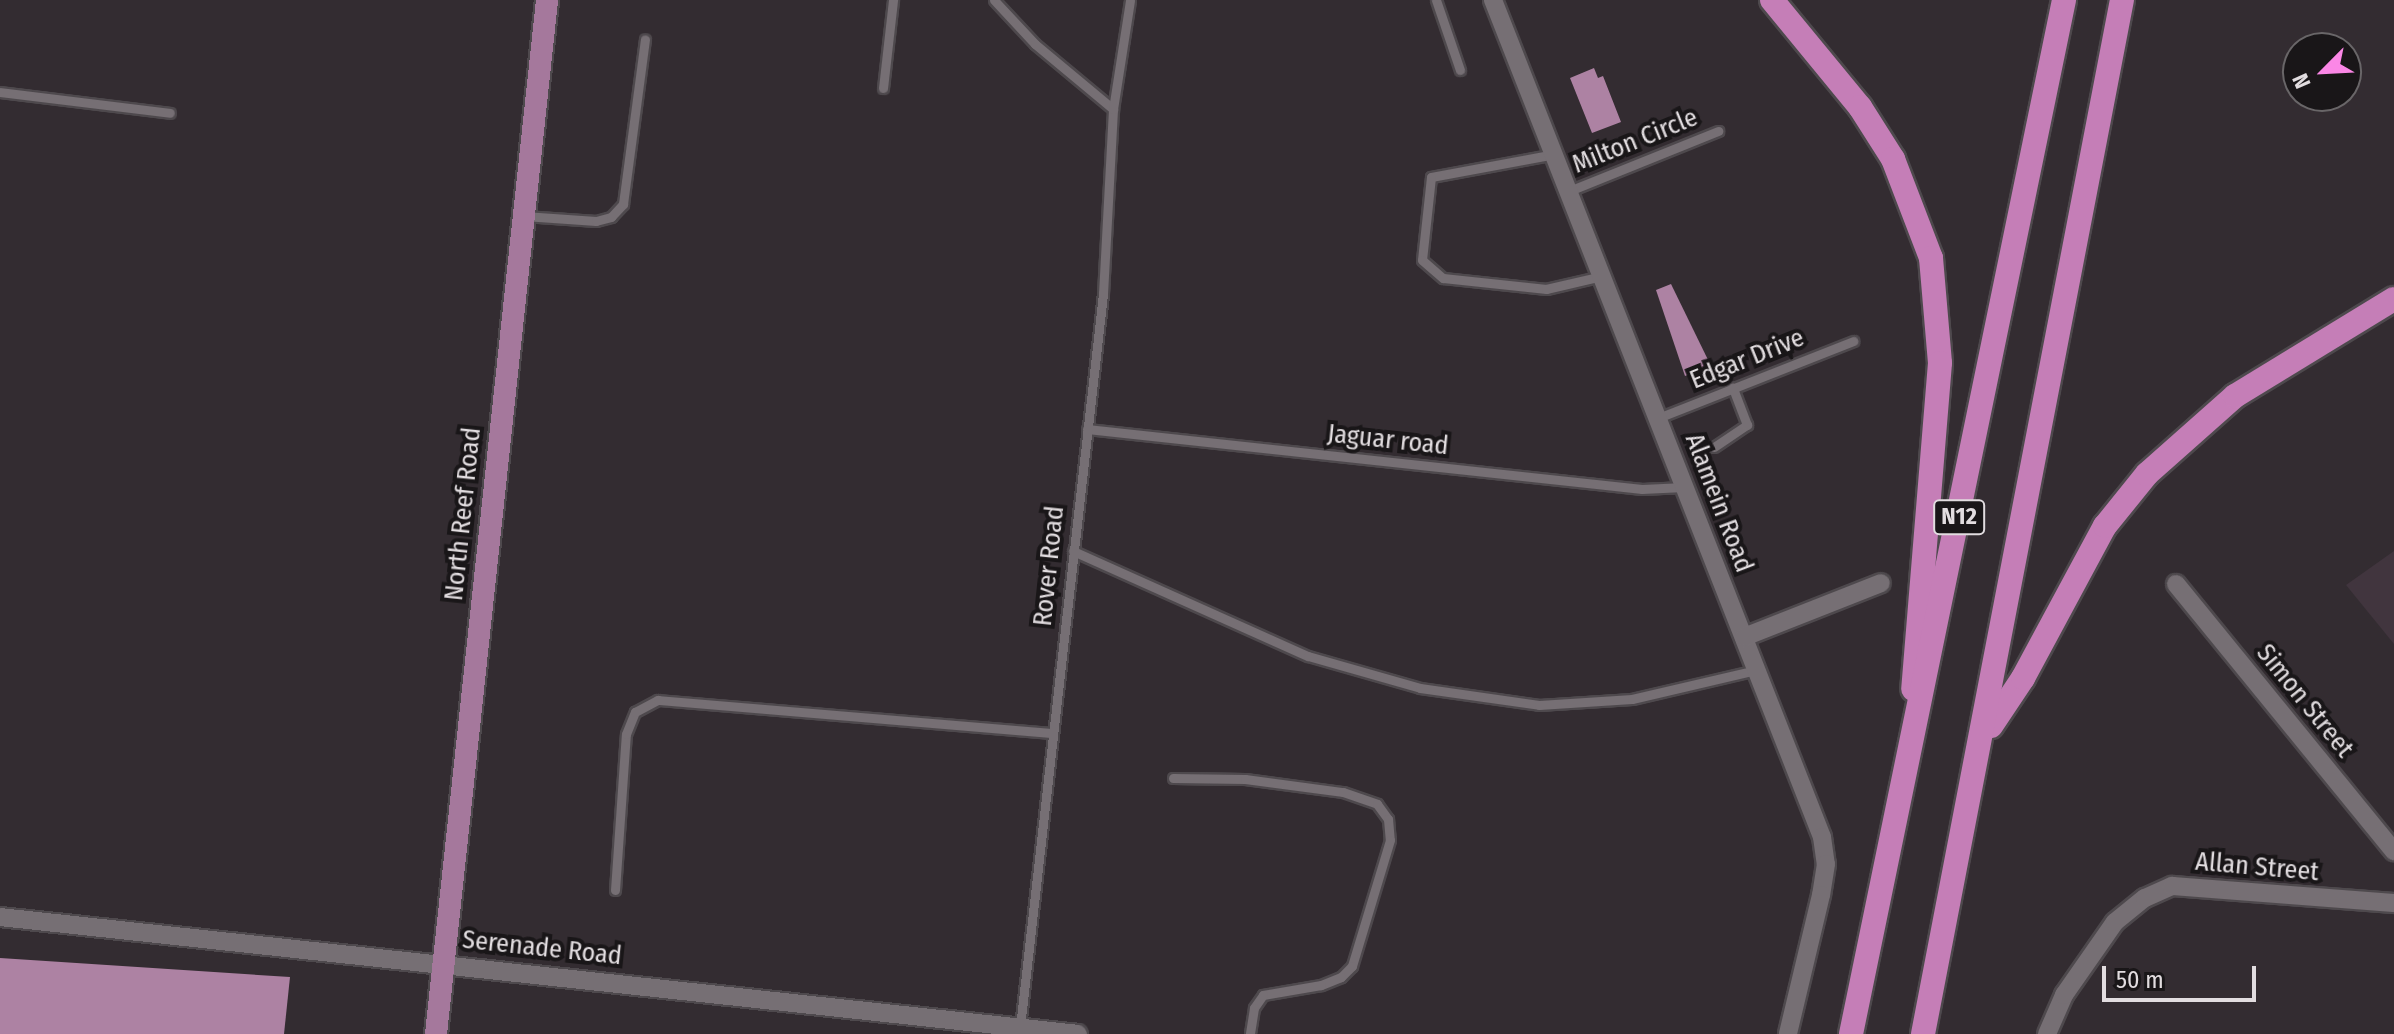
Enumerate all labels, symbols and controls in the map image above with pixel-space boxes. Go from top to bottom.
north arrow [2282,32,2362,112]
text: N [2286,70,2316,93]
street label: Milton Circle [1568,102,1702,180]
street label: Edgar Drive [1685,322,1809,396]
street label: Jaguar road [1326,418,1450,462]
street label: North Reef Road [438,426,488,602]
street label: Alamein Road [1678,429,1760,577]
road number: N12 [1933,497,1985,537]
street label: Rover Road [1027,504,1071,628]
street label: Simon Street [2250,638,2360,764]
street label: Allan Street [2194,846,2320,888]
street label: Serenade Road [461,924,623,972]
scale bar [2106,950,2260,1000]
text: 50 m [2116,966,2164,994]

